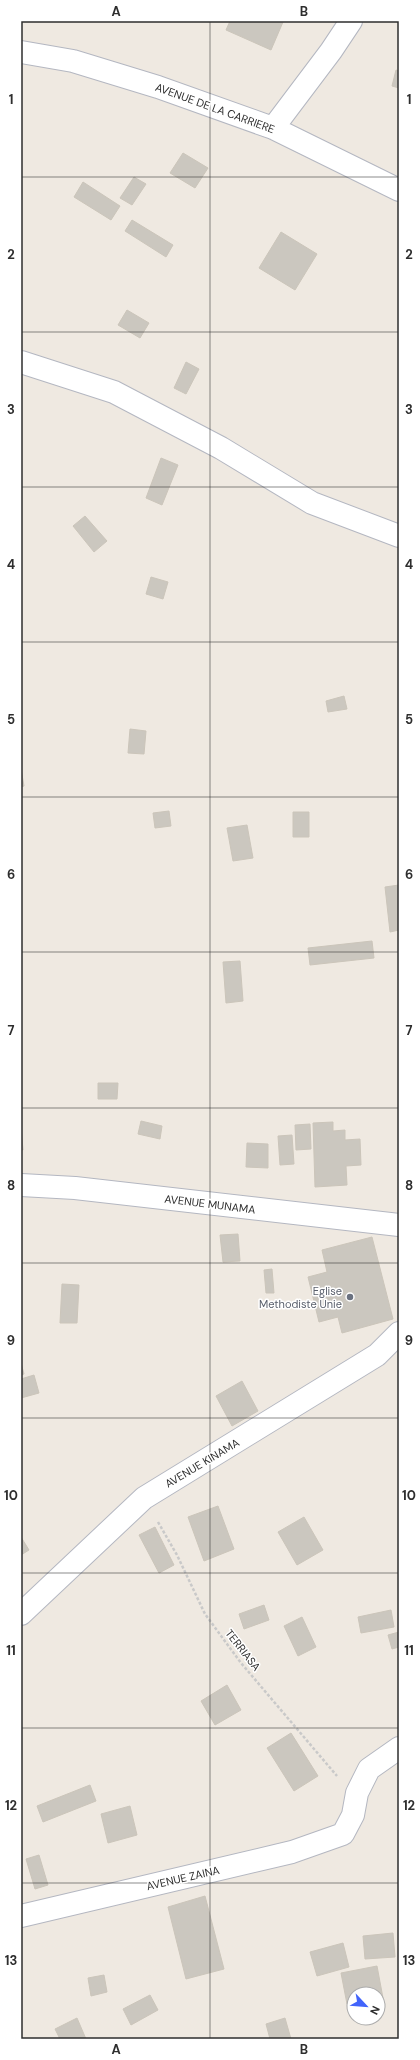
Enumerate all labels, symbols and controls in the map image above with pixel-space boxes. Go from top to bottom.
text: A [111,3,121,20]
text: B [300,3,308,20]
street label: AVENUE DE LA CARRIERE [153,80,277,136]
text: 1 [9,91,13,108]
text: 1 [407,91,411,108]
text: 2 [7,246,15,263]
text: 2 [405,246,413,263]
text: 3 [7,401,15,418]
text: 3 [405,401,413,418]
text: 4 [7,556,15,573]
text: 4 [405,556,413,573]
text: 5 [7,711,15,728]
text: 5 [405,711,413,728]
text: 6 [7,866,15,883]
text: 6 [405,866,413,883]
text: 7 [8,1022,15,1039]
text: 7 [406,1022,413,1039]
text: 8 [7,1177,15,1194]
text: 8 [405,1177,413,1194]
street label: AVENUE MUNAMA [164,1191,256,1217]
place label: Eglise Methodiste Unie [259,1284,342,1311]
marker: Eglise Methodiste Unie [345,1292,355,1302]
text: 9 [7,1332,15,1349]
text: 9 [405,1332,413,1349]
street label: AVENUE KINAMA [162,1435,242,1491]
text: 10 [4,1487,18,1504]
text: 10 [402,1487,416,1504]
street label: TERRIASA [222,1626,264,1674]
text: 11 [6,1642,16,1659]
text: 11 [404,1642,414,1659]
text: 12 [5,1797,17,1814]
text: 12 [403,1797,415,1814]
street label: AVENUE ZAINA [145,1863,221,1893]
text: 13 [5,1952,17,1969]
text: 13 [403,1952,415,1969]
north arrow [346,1986,386,2026]
text: N [367,2004,383,2017]
text: A [111,2041,121,2058]
text: B [300,2041,308,2058]

